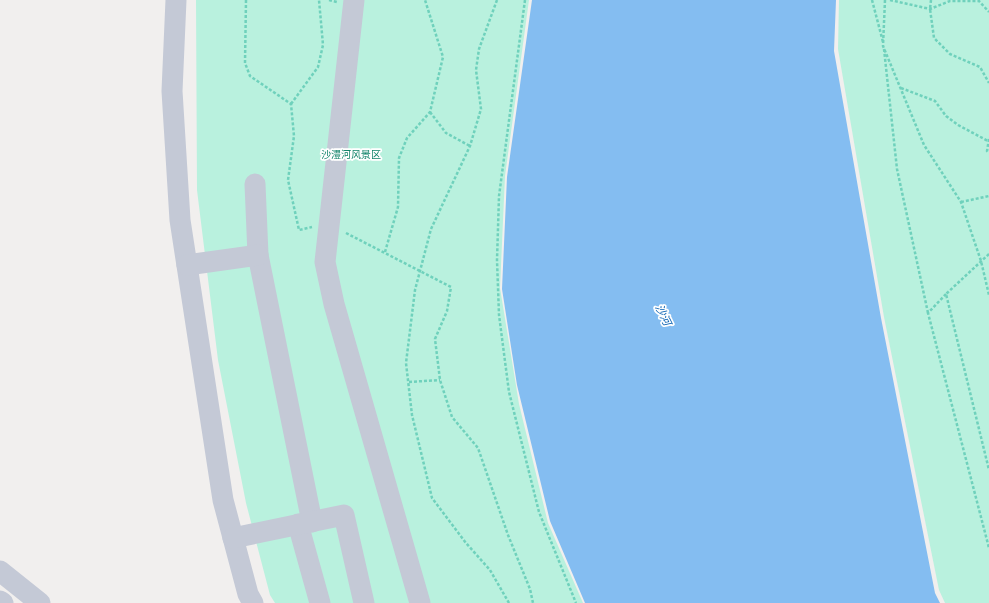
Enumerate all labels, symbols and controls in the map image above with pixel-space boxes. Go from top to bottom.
park label: 沙澧河风景区 [321,148,381,162]
water label: 沙河 [651,302,675,330]

